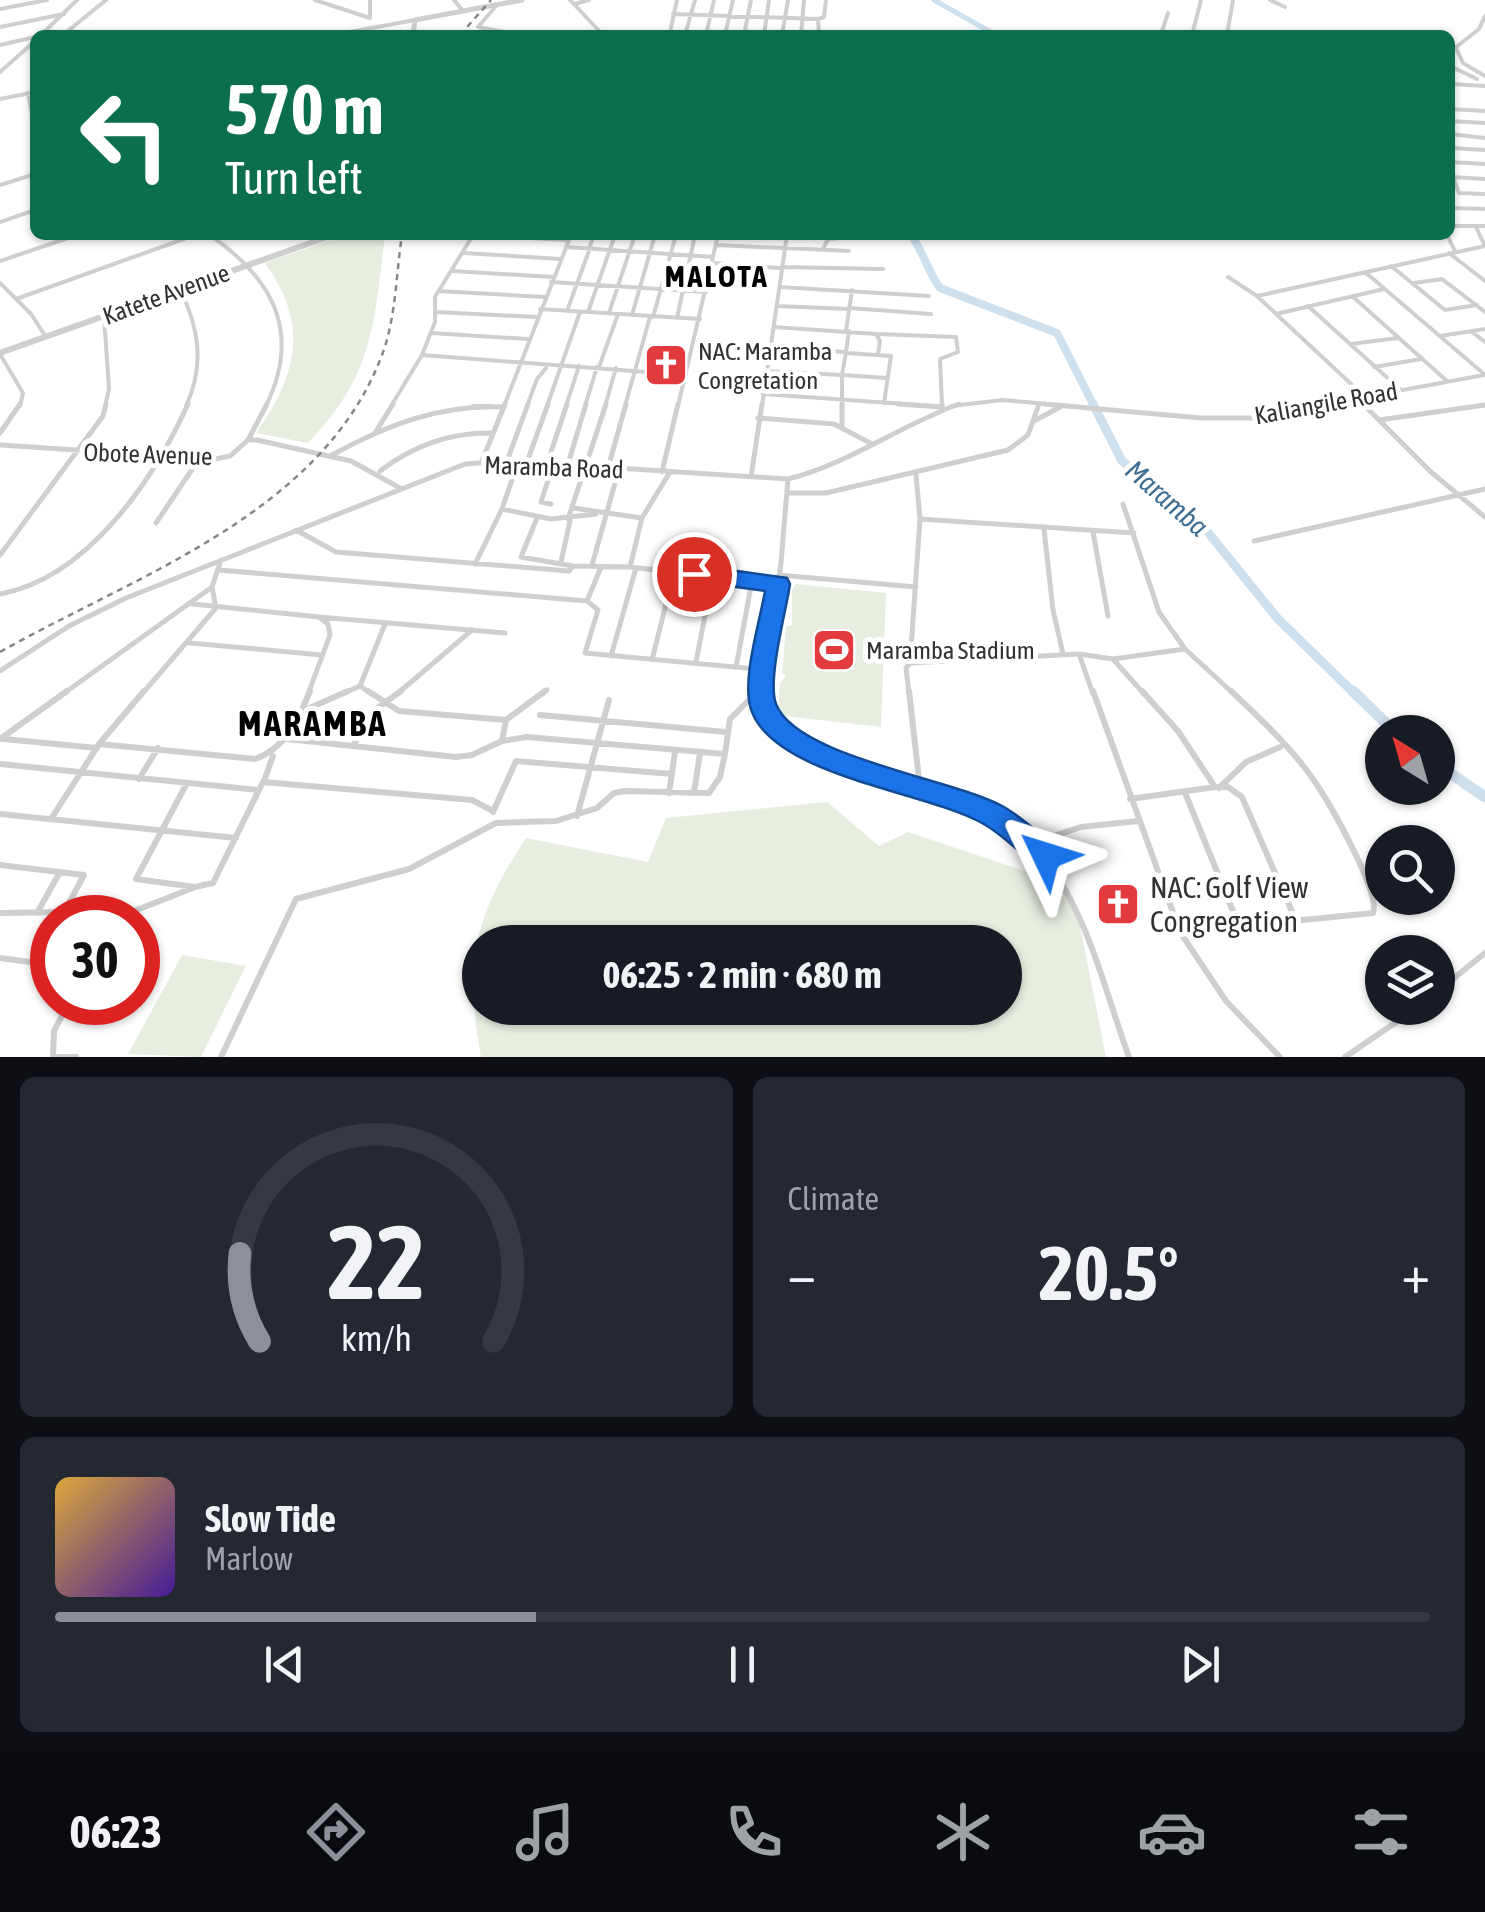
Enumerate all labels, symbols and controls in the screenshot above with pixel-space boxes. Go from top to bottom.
text: 570 m [225,69,384,149]
icon: left [60,70,190,200]
text: Turn left [225,152,363,204]
street label: Katete Avenue [99,258,233,330]
district label: MALOTA [665,259,769,293]
place label: NAC: Maramba Congretation [698,337,832,394]
church icon: NAC: Maramba Congretation [643,342,689,388]
street label: Kaliangile Road [1252,377,1400,429]
street label: Obote Avenue [83,438,213,470]
street label: Maramba Road [484,451,624,483]
water label: Maramba [1119,454,1215,542]
pin [652,532,737,617]
icon: arrive [667,547,722,602]
sports icon: Maramba Stadium [811,627,857,673]
place label: Maramba Stadium [866,636,1035,664]
district label: MARAMBA [238,703,388,743]
north arrow [1365,715,1455,805]
map controls [1365,715,1455,1025]
position arrow [994,804,1098,908]
button: search [1365,825,1455,915]
place label: NAC: Golf View Congregation [1150,870,1309,938]
church icon: NAC: Golf View Congregation [1095,881,1141,927]
speed limit sign: 30 [30,895,160,1025]
button: layers [1365,935,1455,1025]
text: 06:25 · 2 min · 680 m [602,953,882,996]
text: Climate [788,1180,879,1217]
text: 22 [327,1202,425,1321]
text: 20.5° [1039,1230,1179,1316]
text: − [788,1242,816,1305]
text: + [1401,1242,1430,1305]
text: km/h [341,1318,412,1359]
text: Slow Tide [205,1497,336,1540]
text: Marlow [205,1540,293,1577]
icon: previous [257,1637,312,1692]
icon: pause [715,1637,770,1692]
icon: next [1173,1637,1228,1692]
icon: directions [301,1797,371,1867]
icon: music [510,1797,580,1867]
icon: phone [719,1797,789,1867]
icon: climate [928,1797,998,1867]
icon: car [1137,1797,1207,1867]
icon: filters [1346,1797,1416,1867]
text: 06:23 [69,1806,162,1858]

